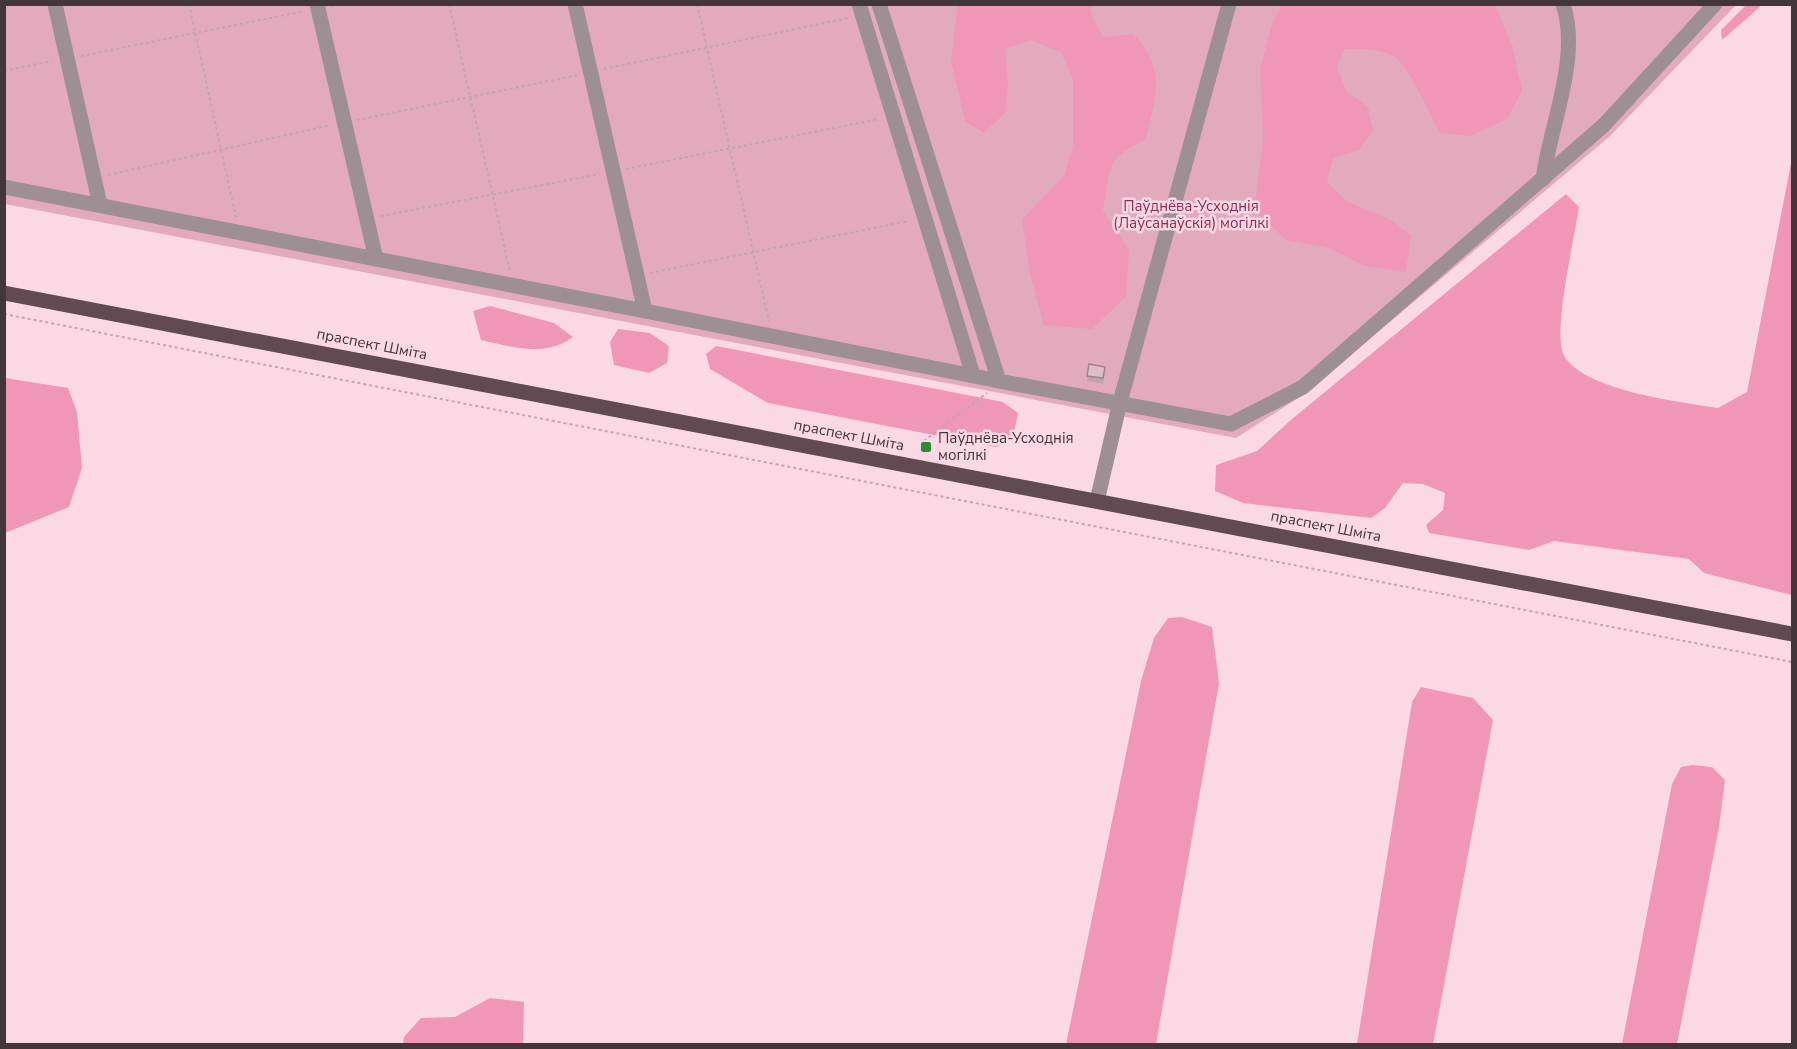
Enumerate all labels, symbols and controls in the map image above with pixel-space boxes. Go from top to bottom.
park label: Паўднёва-Усходнія (Лаўсанаўскія) могілкі [1113,196,1269,233]
street label: праспект Шміта [315,323,429,365]
street label: праспект Шміта [792,414,906,456]
place label: Паўднёва-Усходнія могілкі [938,428,1074,465]
marker: Паўднёва-Усходнія могілкі [919,440,933,454]
street label: праспект Шміта [1269,505,1383,547]

